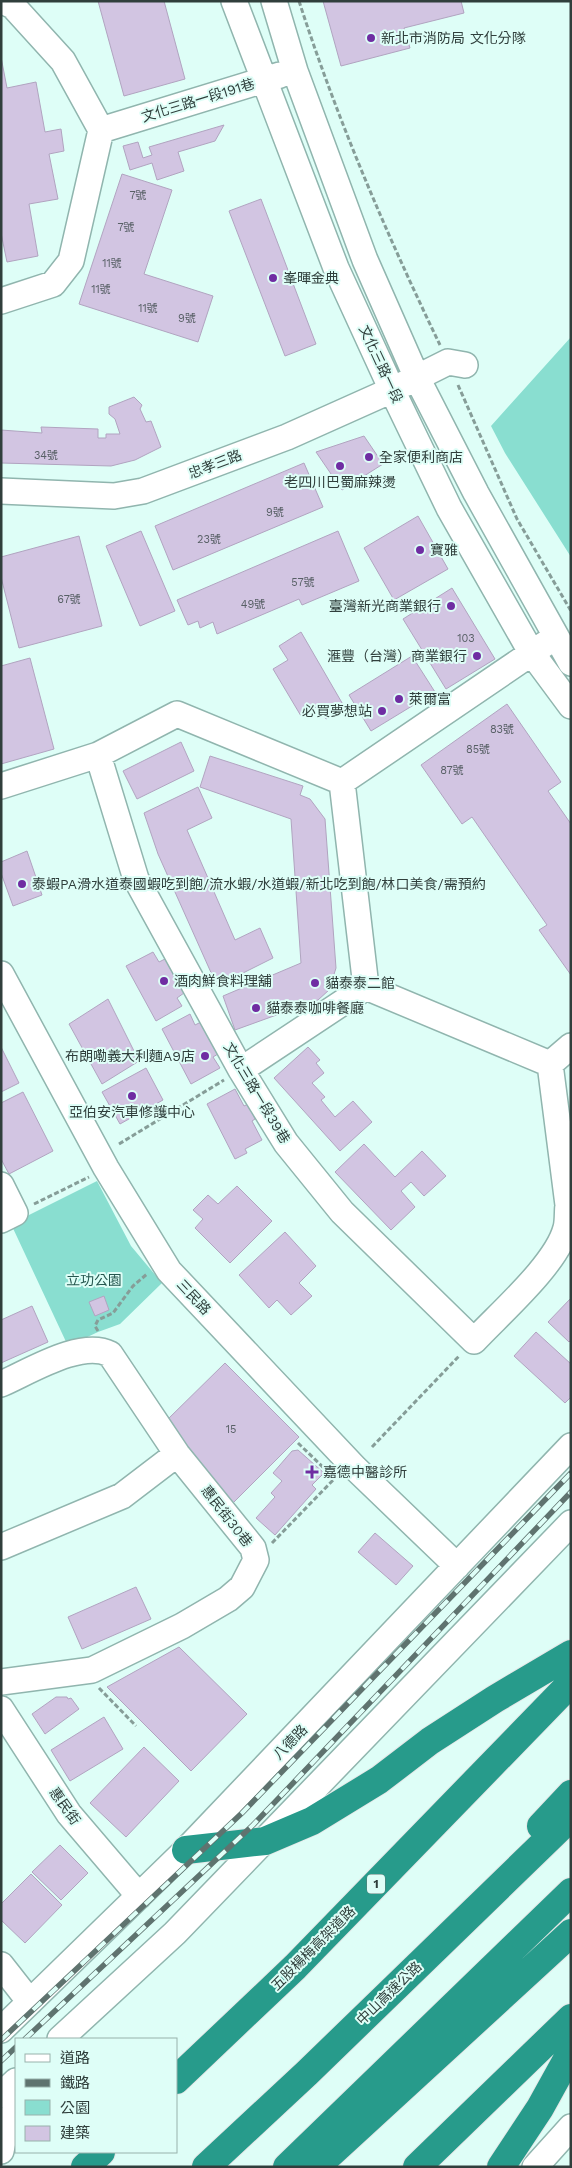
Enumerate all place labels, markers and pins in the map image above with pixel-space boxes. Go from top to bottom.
place label: 新北市消防局 文化分隊 [381,30,526,46]
marker: 新北市消防局 文化分隊 [365,32,377,44]
place label: 峯暉金典 [283,270,339,286]
marker: 峯暉金典 [267,272,279,284]
place label: 全家便利商店 [379,449,463,465]
marker: 全家便利商店 [363,451,375,463]
marker: 老四川巴蜀麻辣燙 [334,460,346,472]
place label: 老四川巴蜀麻辣燙 [284,474,396,490]
place label: 寶雅 [430,542,458,558]
marker: 寶雅 [414,544,426,556]
place label: 臺灣新光商業銀行 [329,598,441,614]
marker: 臺灣新光商業銀行 [445,600,457,612]
place label: 滙豐（台灣）商業銀行 [327,648,467,664]
marker: 滙豐（台灣）商業銀行 [471,650,483,662]
place label: 萊爾富 [409,691,451,707]
marker: 萊爾富 [393,693,405,705]
place label: 必買夢想站 [302,703,372,719]
marker: 必買夢想站 [376,705,388,717]
place label: 泰蝦PA滑水道泰國蝦吃到飽/流水蝦/水道蝦/新北吃到飽/林口美食/需預約 [32,876,486,892]
marker: 泰蝦PA滑水道泰國蝦吃到飽/流水蝦/水道蝦/新北吃到飽/林口美食/需預約 [16,878,28,890]
place label: 酒肉鮮食料理舖 [174,973,272,989]
marker: 酒肉鮮食料理舖 [158,975,170,987]
place label: 貓泰泰二館 [325,975,395,991]
marker: 貓泰泰二館 [309,977,321,989]
place label: 貓泰泰咖啡餐廳 [266,1000,364,1016]
marker: 貓泰泰咖啡餐廳 [250,1002,262,1014]
place label: 布朗嘞義大利麵A9店 [65,1048,195,1064]
marker: 布朗嘞義大利麵A9店 [199,1050,211,1062]
marker: 亞伯安汽車修護中心 [126,1090,138,1102]
place label: 亞伯安汽車修護中心 [69,1104,195,1120]
place label: 嘉德中醫診所 [323,1464,407,1480]
marker: 嘉德中醫診所 [305,1465,319,1479]

